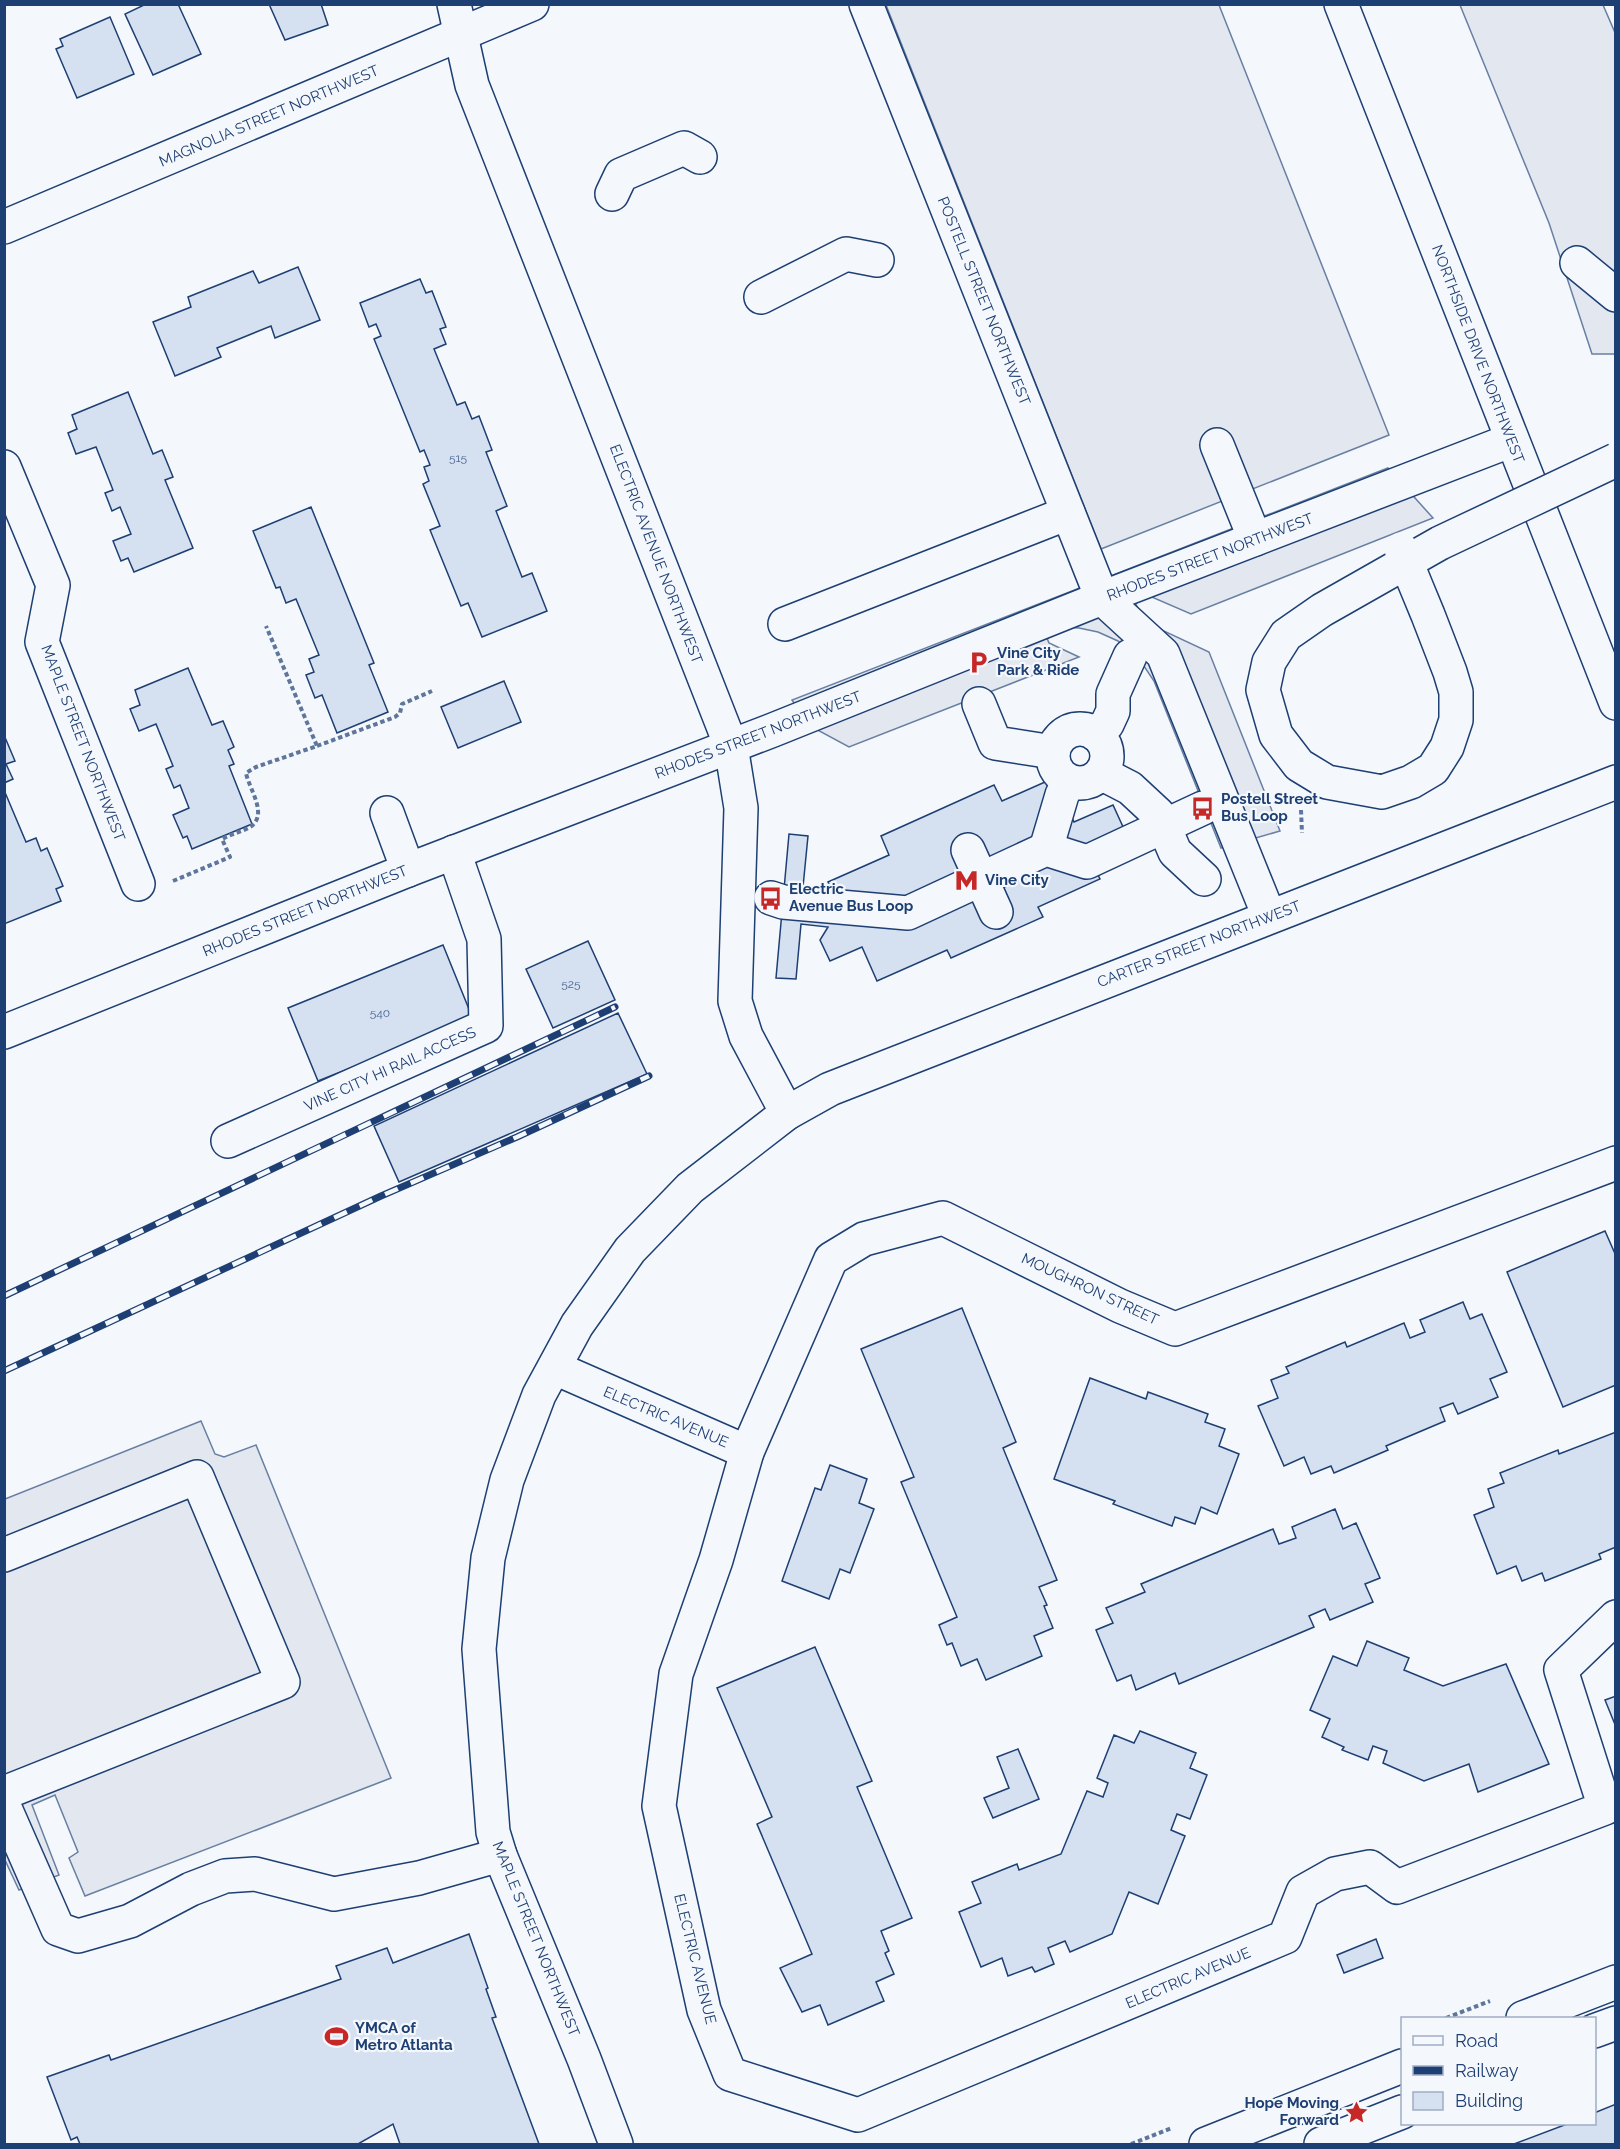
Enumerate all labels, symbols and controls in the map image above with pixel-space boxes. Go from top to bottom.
street label: MAGNOLIA STREET NORTHWEST [156,61,382,171]
street label: POSTELL STREET NORTHWEST [934,194,1034,408]
street label: NORTHSIDE DRIVE NORTHWEST [1428,242,1528,466]
street label: ELECTRIC AVENUE NORTHWEST [606,442,706,666]
house number: 515 [449,451,468,465]
street label: RHODES STREET NORTHWEST [1104,509,1316,605]
street label: MAPLE STREET NORTHWEST [37,642,129,844]
place label: Vine City Park & Ride [997,644,1079,679]
parking icon: Vine City Park & Ride [966,649,992,675]
street label: RHODES STREET NORTHWEST [652,687,864,783]
place label: Postell Street Bus Loop [1221,790,1318,825]
bus stop icon: Postell Street Bus Loop [1190,795,1216,821]
street label: RHODES STREET NORTHWEST [200,862,410,960]
metro station icon: Vine City [954,867,980,893]
place label: Vine City [985,871,1049,889]
place label: Electric Avenue Bus Loop [789,880,914,915]
bus stop icon: Electric Avenue Bus Loop [758,885,784,911]
street label: CARTER STREET NORTHWEST [1095,897,1303,991]
house number: 525 [561,977,581,991]
house number: 540 [370,1006,390,1020]
street label: VINE CITY HI RAIL ACCESS [301,1023,479,1115]
street label: MOUGHRON STREET [1018,1249,1162,1329]
street label: ELECTRIC AVENUE [601,1383,731,1451]
street label: MAPLE STREET NORTHWEST [489,1839,583,2039]
street label: ELECTRIC AVENUE [670,1892,720,2026]
street label: ELECTRIC AVENUE [1123,1944,1253,2012]
legend [1401,2017,1596,2125]
place label: YMCA of Metro Atlanta [355,2019,453,2054]
sports icon: YMCA of Metro Atlanta [324,2024,350,2050]
text: Road [1455,2030,1498,2051]
text: Railway [1455,2060,1519,2081]
text: Building [1455,2090,1523,2111]
place label: Hope Moving Forward [1244,2094,1339,2129]
place icon: Hope Moving Forward [1344,2099,1370,2125]

